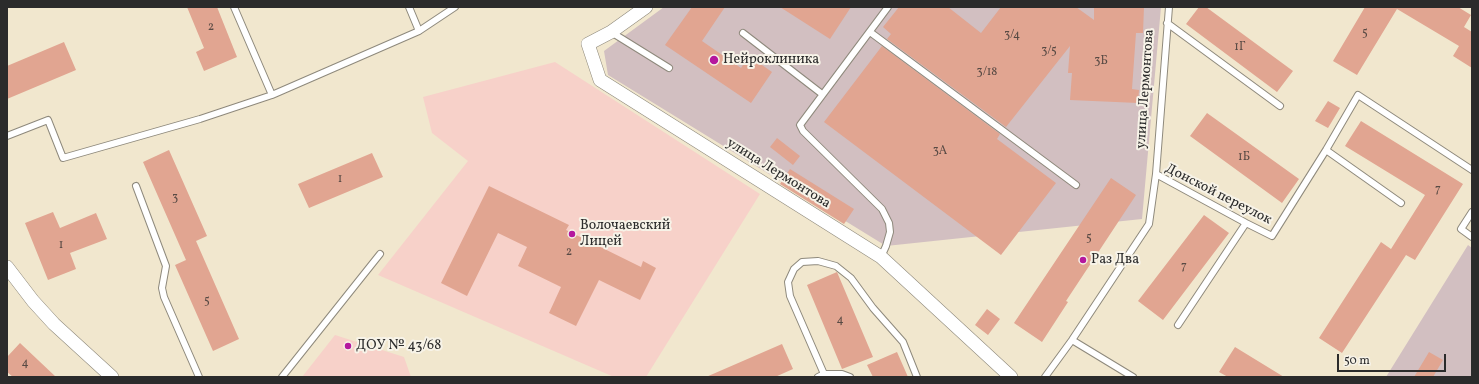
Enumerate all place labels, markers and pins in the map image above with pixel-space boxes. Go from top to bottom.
place label: Нейроклиника [723,52,819,68]
marker: Нейроклиника [708,54,720,66]
place label: Волочаевский Лицей [580,218,670,250]
marker: Волочаевский Лицей [567,229,577,239]
place label: Раз Два [1091,252,1139,268]
marker: Раз Два [1078,255,1088,265]
place label: ДОУ № 43/68 [356,338,441,354]
marker: ДОУ № 43/68 [343,341,353,351]

